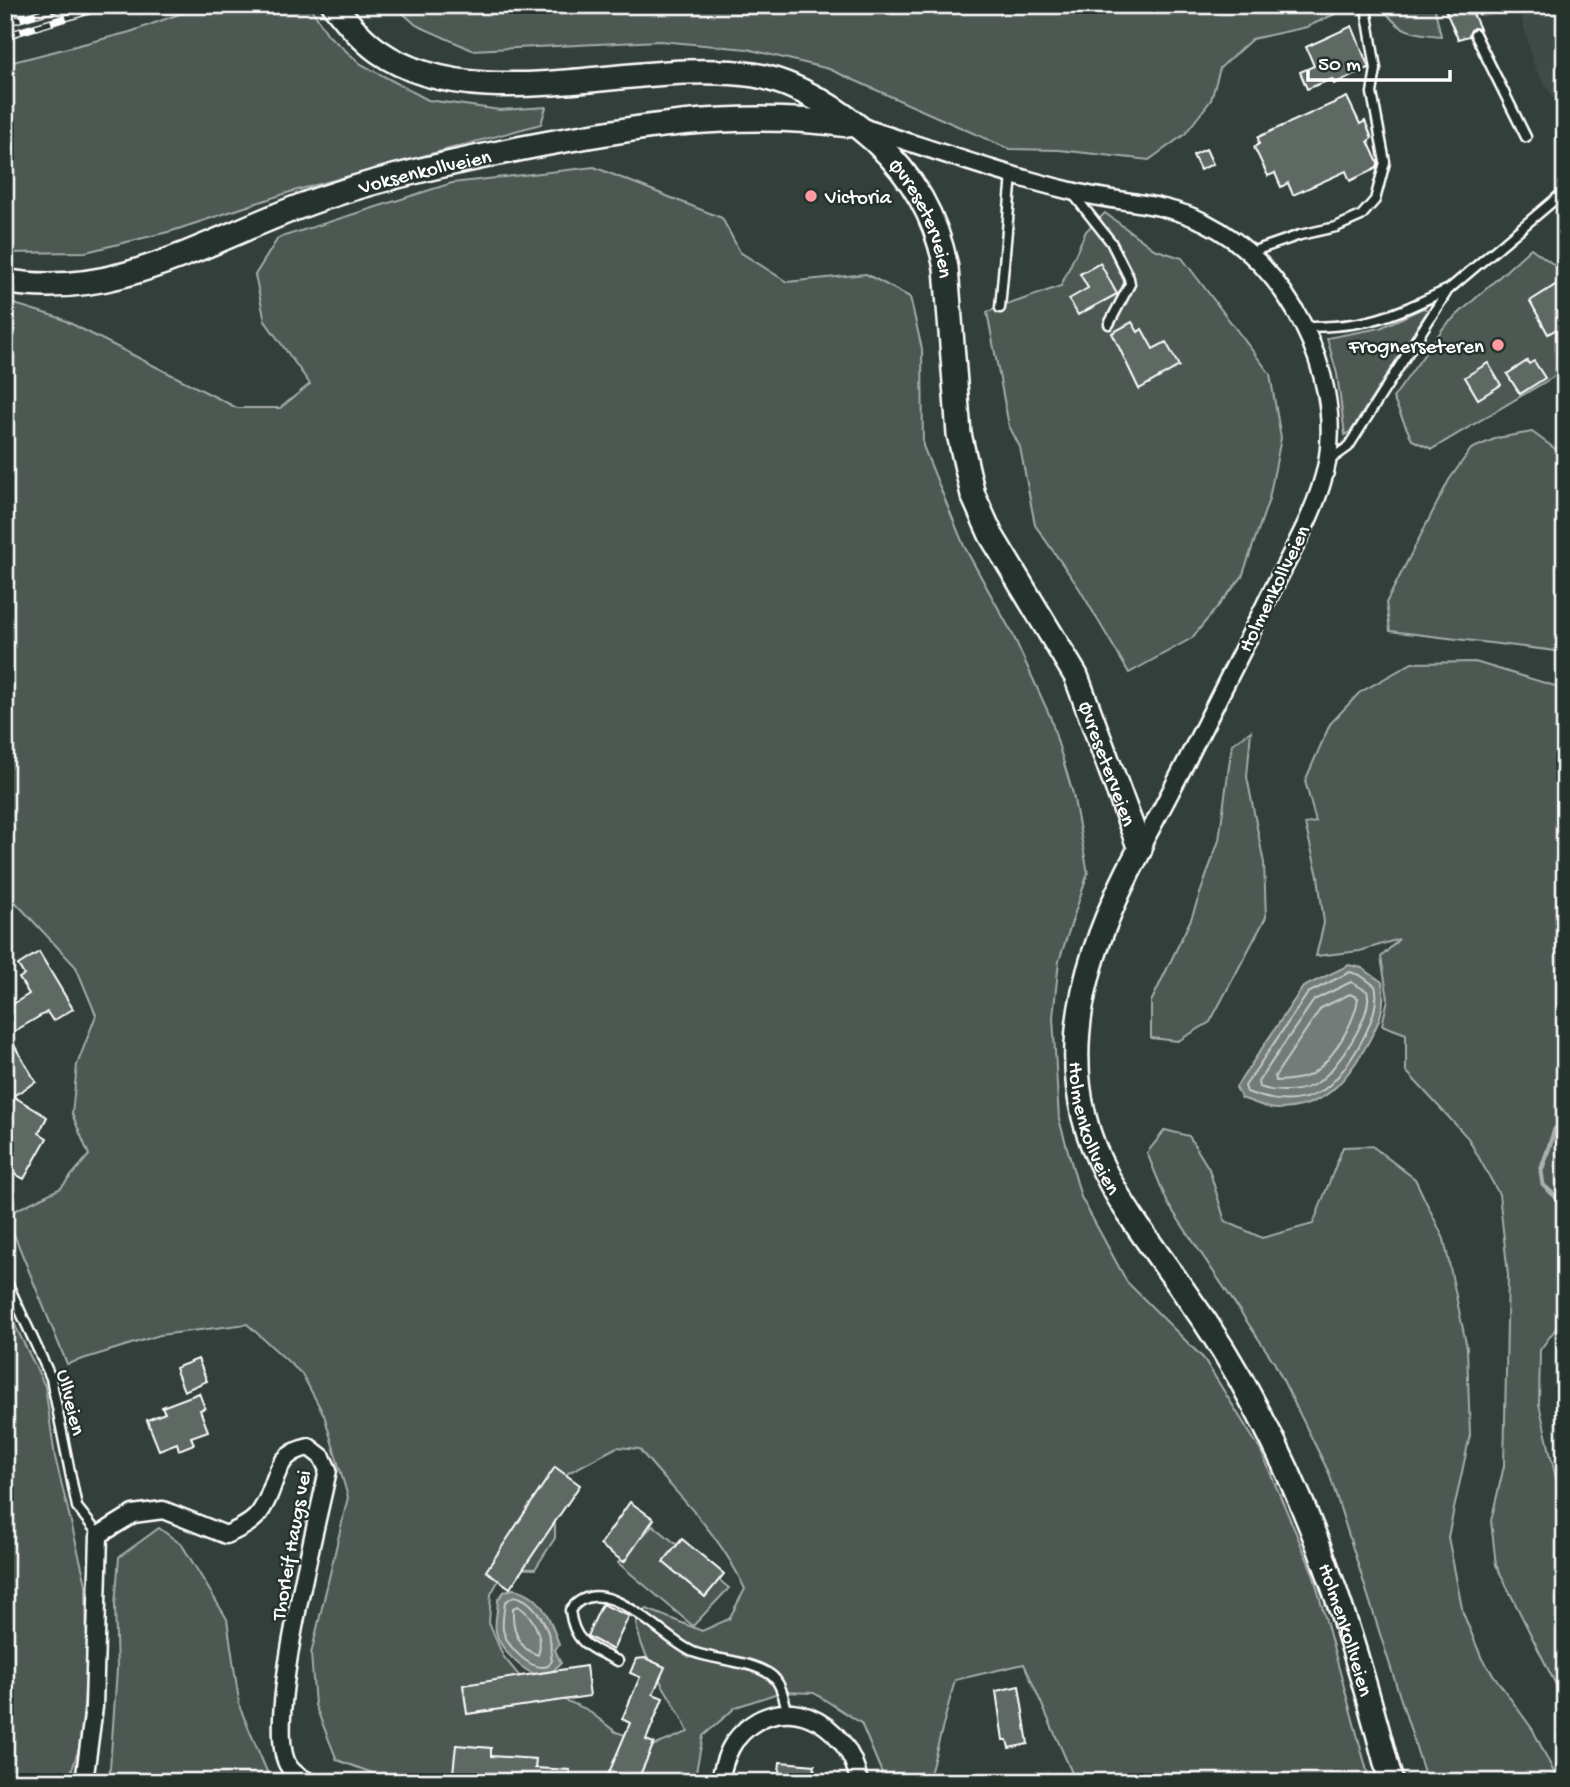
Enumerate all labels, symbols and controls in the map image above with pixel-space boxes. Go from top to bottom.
scale bar [1308,38,1449,82]
text: 50 m [1318,54,1361,79]
street label: Voksenkollveien [355,146,494,202]
street label: Øvreseterveien [882,155,956,279]
place label: Victoria [824,187,893,212]
marker: Victoria [803,188,819,204]
place label: Frognerseteren [1347,336,1484,361]
marker: Frognerseteren [1490,337,1506,353]
street label: Holmenkollveien [1235,522,1318,657]
street label: Øvreseterveien [1070,699,1139,830]
street label: Holmenkollveien [1061,1061,1124,1201]
street label: Ullveien [48,1367,89,1438]
street label: Thorleif Haugs vei [268,1469,319,1624]
street label: Holmenkollveien [1310,1561,1376,1700]

